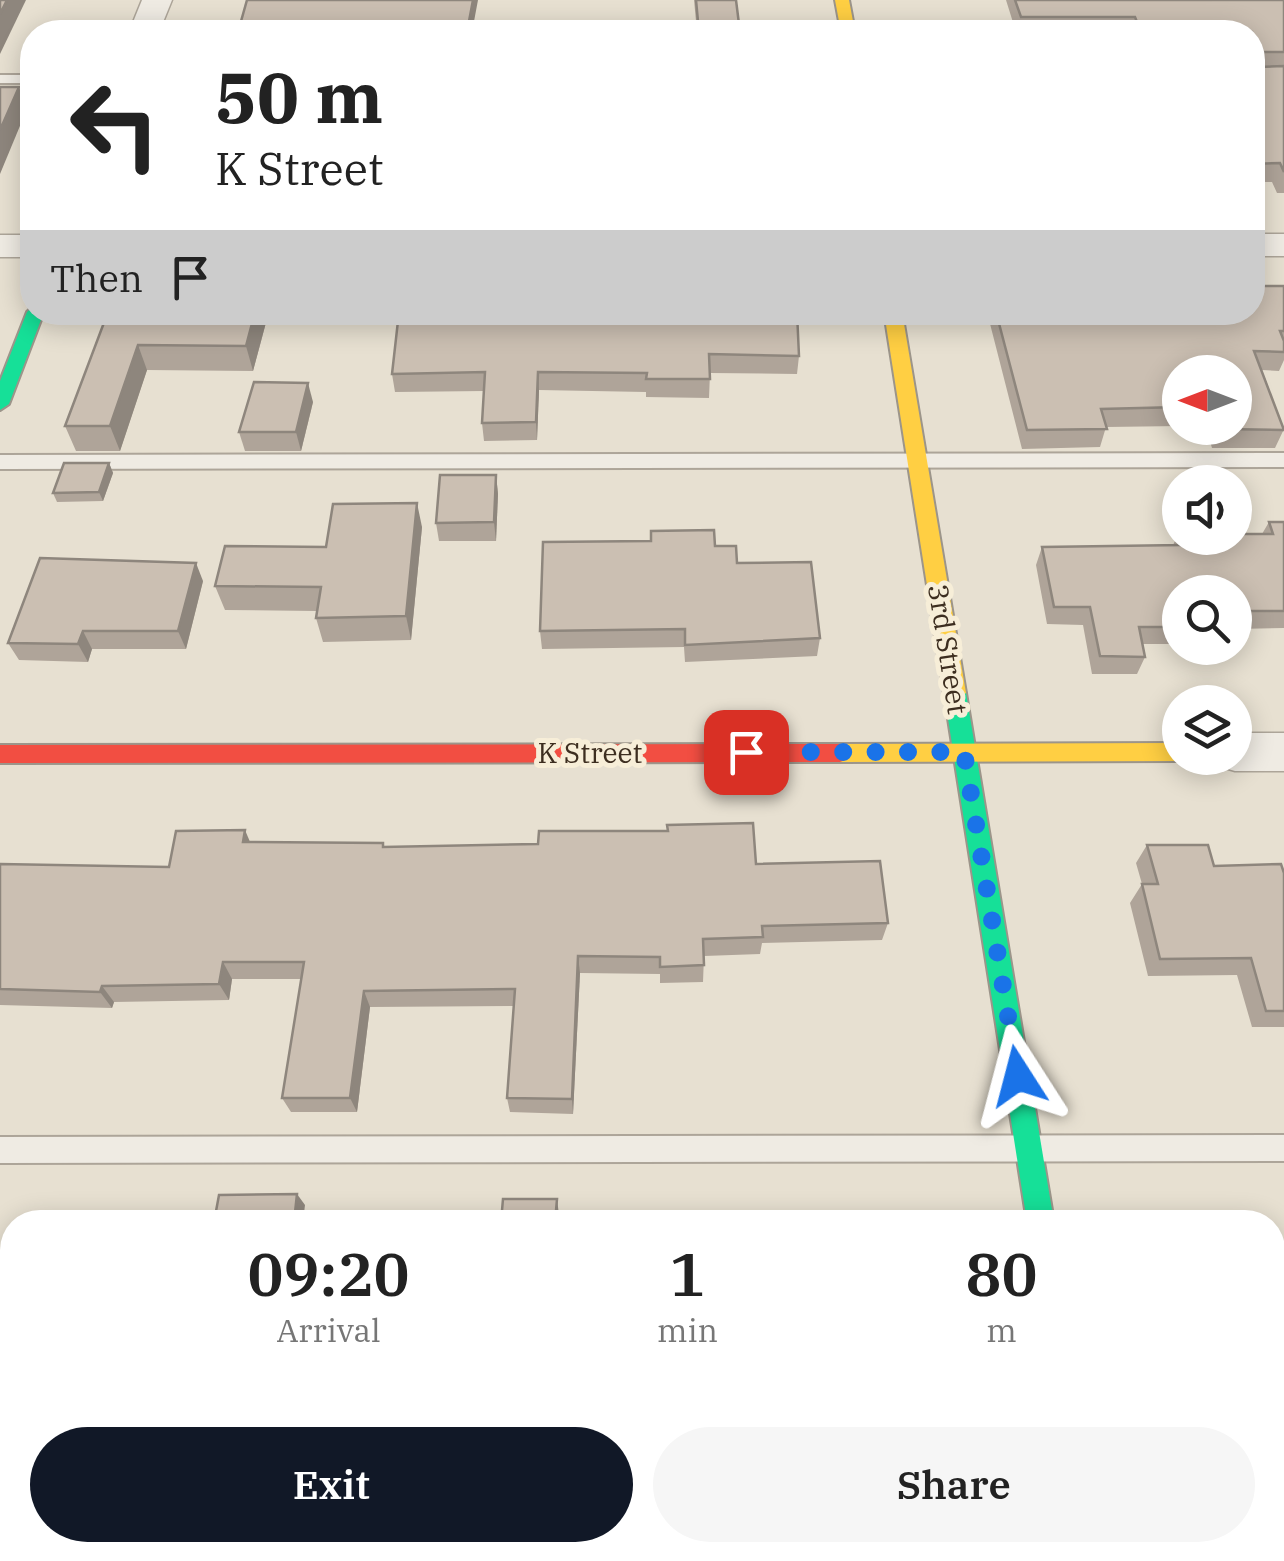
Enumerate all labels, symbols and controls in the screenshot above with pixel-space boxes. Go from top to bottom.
text: 50 m [215,51,383,142]
icon: left [50,60,180,190]
text: K Street [215,139,384,197]
icon: arrive [163,250,218,305]
text: Then [50,253,143,302]
north arrow [1162,355,1252,445]
map controls [1162,355,1252,775]
button: sound [1162,465,1252,555]
button: search [1162,575,1252,665]
street label: 3rd Street [920,581,977,717]
button: layers [1162,685,1252,775]
pin [704,710,789,795]
icon: arrive [719,725,774,780]
street label: K Street [538,734,643,771]
position arrow [966,1024,1070,1128]
text: 09:20 [248,1234,409,1313]
text: 1 [669,1234,705,1313]
text: 80 [965,1234,1037,1313]
text: Arrival [276,1309,381,1351]
text: min [657,1309,718,1351]
text: m [986,1309,1017,1351]
button: Exit [30,1427,633,1542]
button: Share [653,1427,1255,1542]

